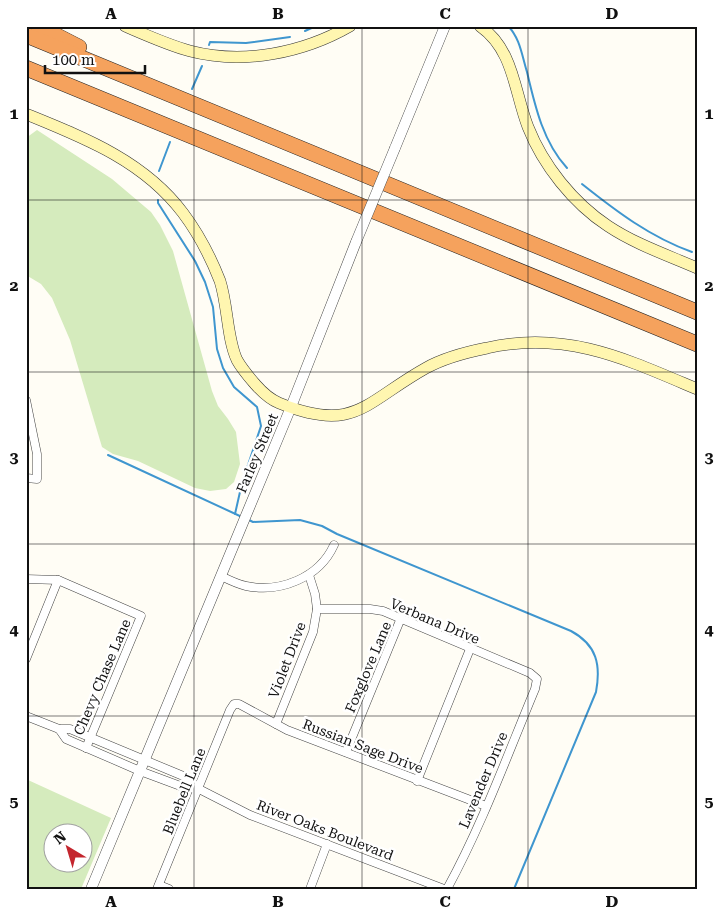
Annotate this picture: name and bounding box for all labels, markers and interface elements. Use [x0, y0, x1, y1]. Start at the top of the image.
text: A [105, 4, 117, 23]
text: B [272, 4, 284, 23]
text: C [439, 4, 451, 23]
text: D [606, 4, 619, 23]
scale bar [45, 42, 145, 74]
text: 100 m [52, 51, 95, 69]
text: 1 [10, 104, 19, 123]
text: 1 [705, 104, 714, 123]
text: 2 [10, 276, 19, 295]
text: 2 [705, 276, 714, 295]
street label: Farley Street [233, 411, 281, 495]
text: 3 [10, 448, 19, 467]
text: 3 [705, 448, 714, 467]
street label: Verbana Drive [388, 595, 482, 647]
street label: Chevy Chase Lane [70, 616, 134, 737]
street label: Violet Drive [265, 619, 309, 700]
street label: Foxglove Lane [342, 619, 394, 715]
text: 4 [10, 620, 19, 639]
text: 4 [705, 620, 714, 639]
street label: Russian Sage Drive [300, 716, 426, 776]
street label: Lavender Drive [455, 729, 511, 831]
street label: Bluebell Lane [159, 745, 209, 837]
text: 5 [10, 792, 19, 811]
text: 5 [705, 792, 714, 811]
street label: River Oaks Boulevard [254, 796, 396, 864]
north arrow [42, 822, 92, 872]
text: N [51, 828, 69, 847]
text: A [105, 892, 117, 911]
text: B [272, 892, 284, 911]
text: C [439, 892, 451, 911]
text: D [606, 892, 619, 911]

